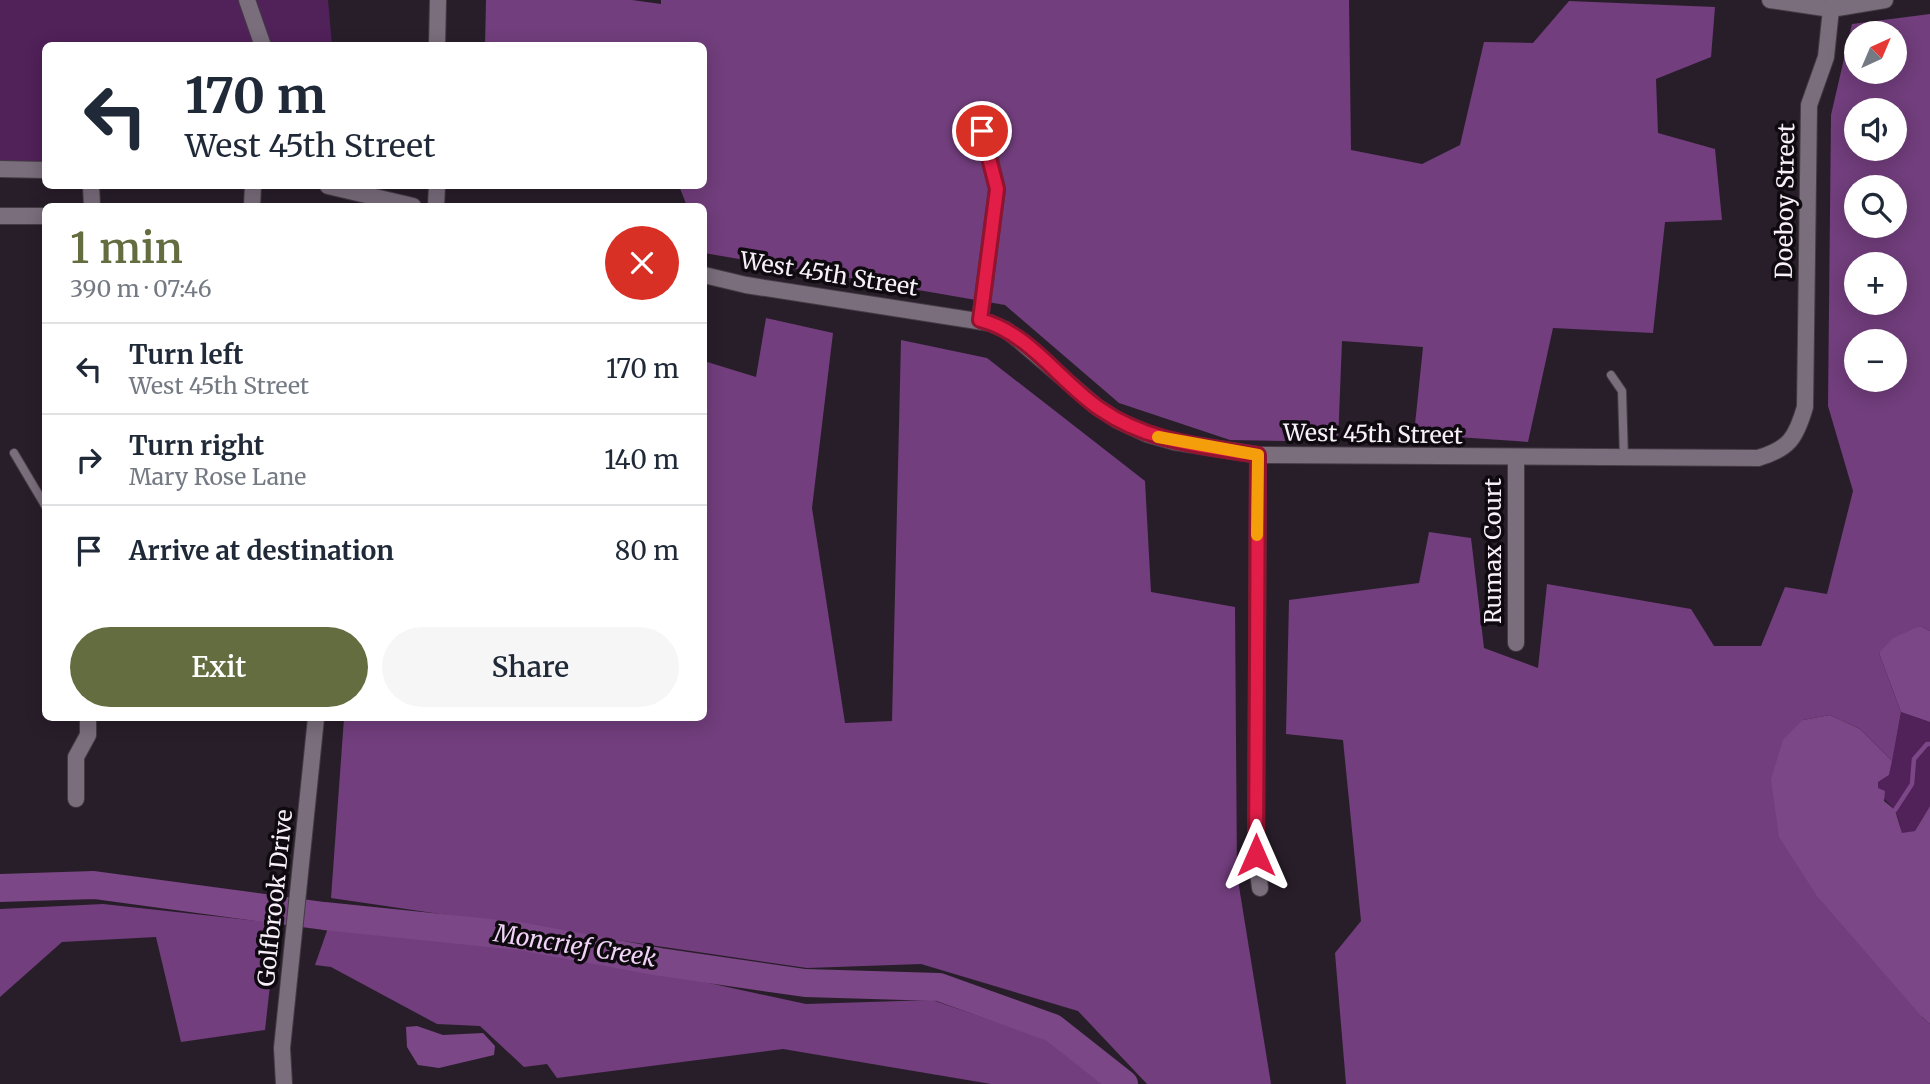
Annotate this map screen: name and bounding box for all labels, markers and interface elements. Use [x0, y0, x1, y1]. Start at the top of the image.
north arrow [1844, 21, 1908, 84]
map controls [1844, 21, 1907, 392]
text: 170 m [185, 65, 326, 126]
icon: left [70, 70, 161, 161]
button: sound [1844, 98, 1907, 161]
pin [952, 101, 1012, 161]
icon: arrive [963, 112, 1001, 150]
street label: Doeboy Street [1769, 123, 1800, 279]
text: West 45th Street [185, 126, 435, 166]
button: search [1844, 175, 1907, 238]
text: 1 min [70, 222, 183, 274]
button: close [605, 226, 679, 300]
street label: West 45th Street [737, 245, 920, 302]
button: + [1844, 252, 1907, 315]
text: 390 m · 07:46 [70, 274, 212, 303]
button: − [1844, 329, 1907, 392]
text: Turn left [129, 338, 243, 371]
icon: left [70, 350, 108, 388]
text: 170 m [606, 352, 679, 385]
text: West 45th Street [129, 371, 309, 400]
street label: West 45th Street [1282, 417, 1463, 450]
text: Turn right [129, 429, 264, 462]
icon: right [70, 441, 108, 479]
text: 140 m [604, 443, 679, 476]
text: Mary Rose Lane [129, 462, 306, 491]
street label: Rumax Court [1478, 478, 1507, 624]
icon: arrive [70, 532, 108, 570]
text: Arrive at destination [129, 534, 394, 567]
text: 80 m [615, 534, 679, 567]
button: Exit [70, 627, 368, 707]
button: Share [382, 627, 679, 707]
street label: Golfbrook Drive [251, 808, 298, 988]
position arrow [1219, 818, 1293, 892]
water label: Moncrief Creek [491, 917, 658, 974]

